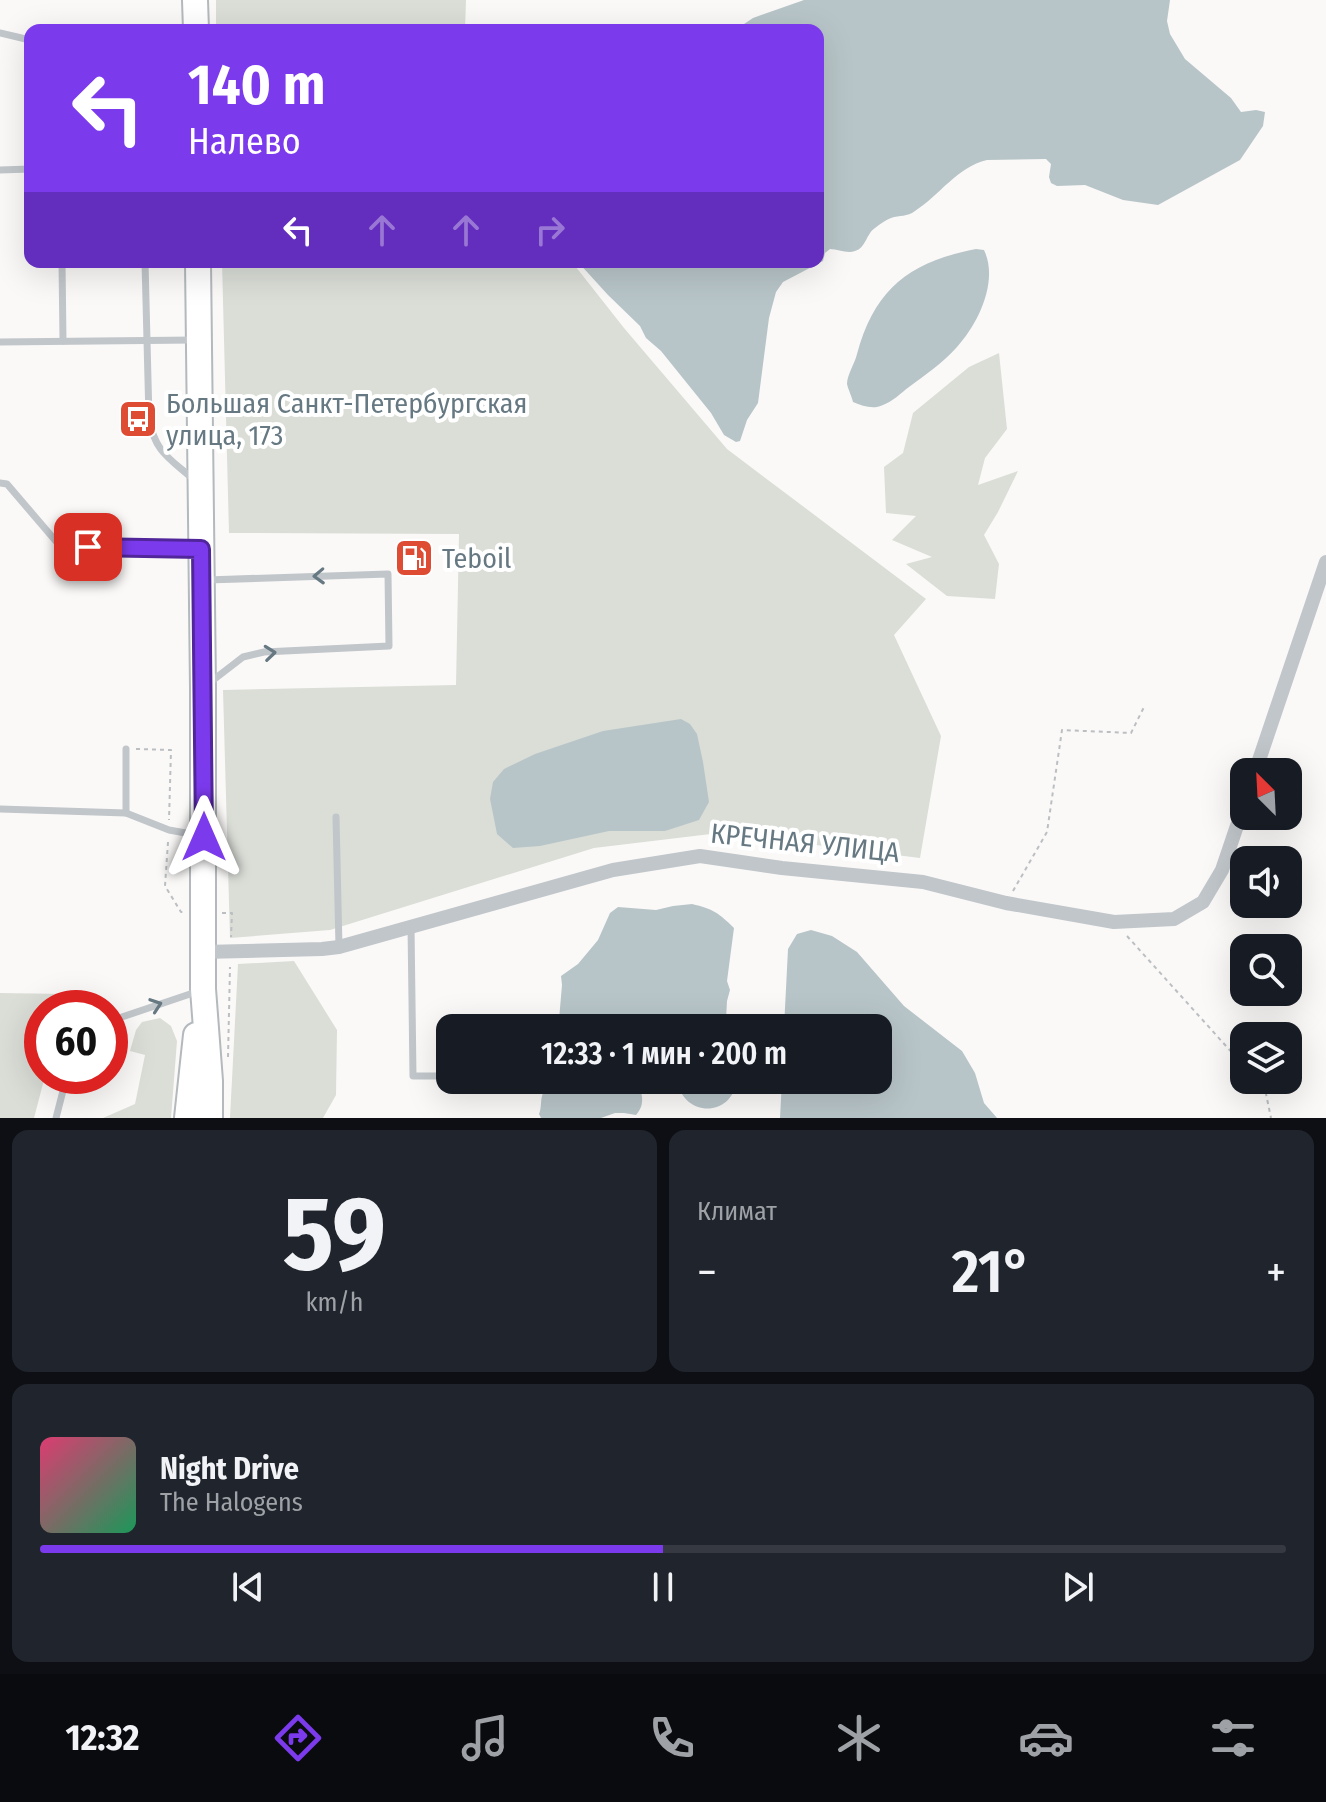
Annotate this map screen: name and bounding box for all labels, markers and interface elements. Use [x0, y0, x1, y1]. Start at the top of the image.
text: 140 m [188, 52, 325, 119]
icon: left [56, 56, 160, 160]
text: Налево [188, 120, 301, 164]
icon: left [276, 208, 320, 252]
icon: ahead [360, 208, 404, 252]
icon: ahead [444, 208, 488, 252]
icon: right [528, 208, 572, 252]
place label: Большая Санкт-Петербургская улица, 173 [166, 387, 527, 452]
bus stop icon: Большая Санкт-Петербургская улица, 173 [117, 398, 159, 440]
pin [54, 513, 122, 581]
icon: arrive [66, 525, 110, 569]
fuel station icon: Teboil [393, 537, 435, 579]
place label: Teboil [442, 542, 511, 575]
one-way arrow [312, 568, 325, 585]
one-way arrow [263, 644, 276, 661]
north arrow [1230, 758, 1302, 830]
map controls [1230, 758, 1302, 1094]
position arrow [162, 795, 246, 879]
street label: КРЕЧНАЯ УЛИЦА [709, 817, 901, 869]
button: sound [1230, 846, 1302, 918]
button: search [1230, 934, 1302, 1006]
speed limit sign: 60 [24, 990, 128, 1094]
one-way arrow [149, 998, 163, 1015]
button: layers [1230, 1022, 1302, 1094]
text: 12:33 · 1 мин · 200 m [541, 1036, 787, 1072]
text: 59 [283, 1172, 386, 1297]
text: Климат [697, 1196, 777, 1227]
text: 21° [952, 1236, 1031, 1308]
text: − [697, 1246, 717, 1299]
text: + [1266, 1246, 1286, 1299]
text: km/h [306, 1287, 363, 1318]
text: Night Drive [160, 1451, 299, 1487]
text: The Halogens [160, 1487, 303, 1518]
icon: previous [226, 1565, 270, 1609]
icon: pause [641, 1565, 685, 1609]
icon: next [1056, 1565, 1100, 1609]
icon: directions [270, 1710, 326, 1766]
icon: music [457, 1710, 513, 1766]
icon: phone [644, 1710, 700, 1766]
icon: climate [831, 1710, 887, 1766]
icon: car [1018, 1710, 1074, 1766]
icon: filters [1205, 1710, 1261, 1766]
text: 12:32 [65, 1716, 140, 1760]

